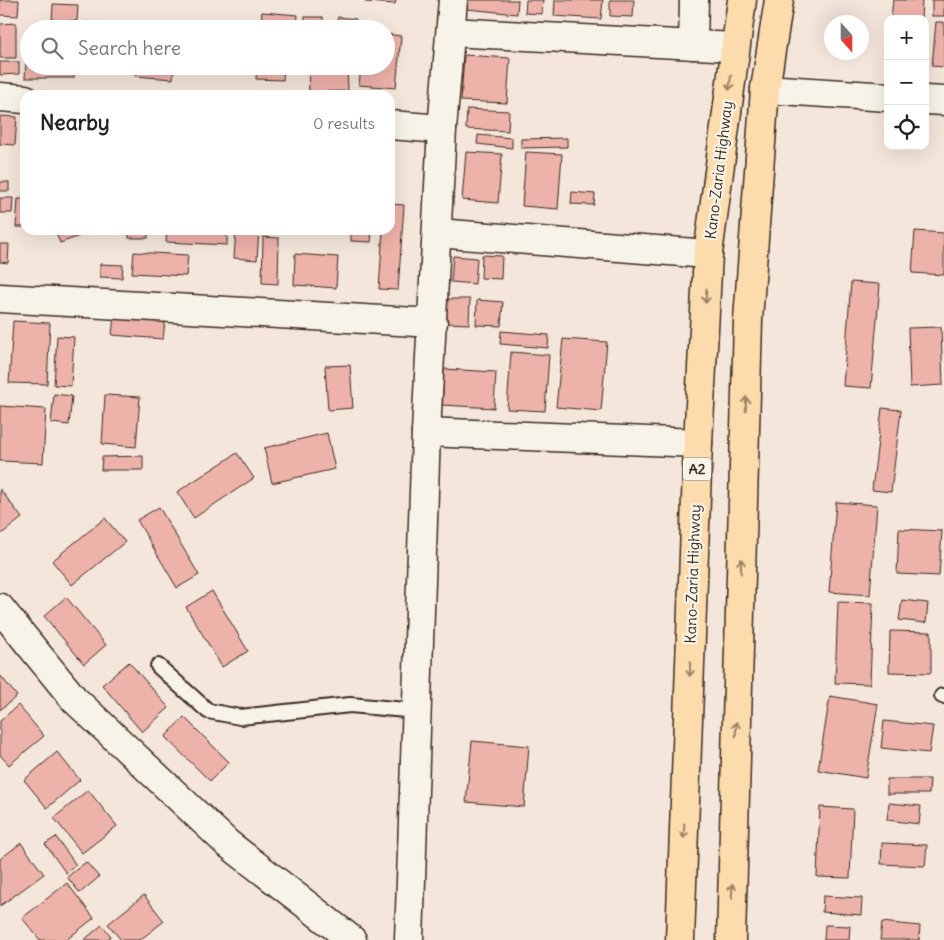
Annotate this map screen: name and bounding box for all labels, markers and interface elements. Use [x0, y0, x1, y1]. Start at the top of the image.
north arrow [824, 15, 869, 60]
map controls [884, 15, 929, 150]
button: + [884, 15, 929, 60]
search box [20, 20, 395, 75]
icon: search [38, 34, 66, 62]
text: Search here [78, 36, 181, 60]
button: − [884, 60, 929, 105]
one-way arrow [725, 75, 735, 91]
street label: Kano-Zaria Highway [701, 100, 736, 240]
button: locate [884, 105, 929, 150]
text: Nearby [40, 109, 110, 136]
text: 0 results [313, 113, 375, 133]
one-way arrow [701, 288, 710, 304]
one-way arrow [741, 396, 750, 412]
road number: A2 [683, 458, 711, 480]
street label: Kano-Zaria Highway [681, 504, 704, 644]
one-way arrow [736, 559, 746, 575]
one-way arrow [685, 660, 695, 676]
one-way arrow [732, 721, 741, 737]
one-way arrow [679, 822, 689, 839]
one-way arrow [727, 884, 737, 900]

